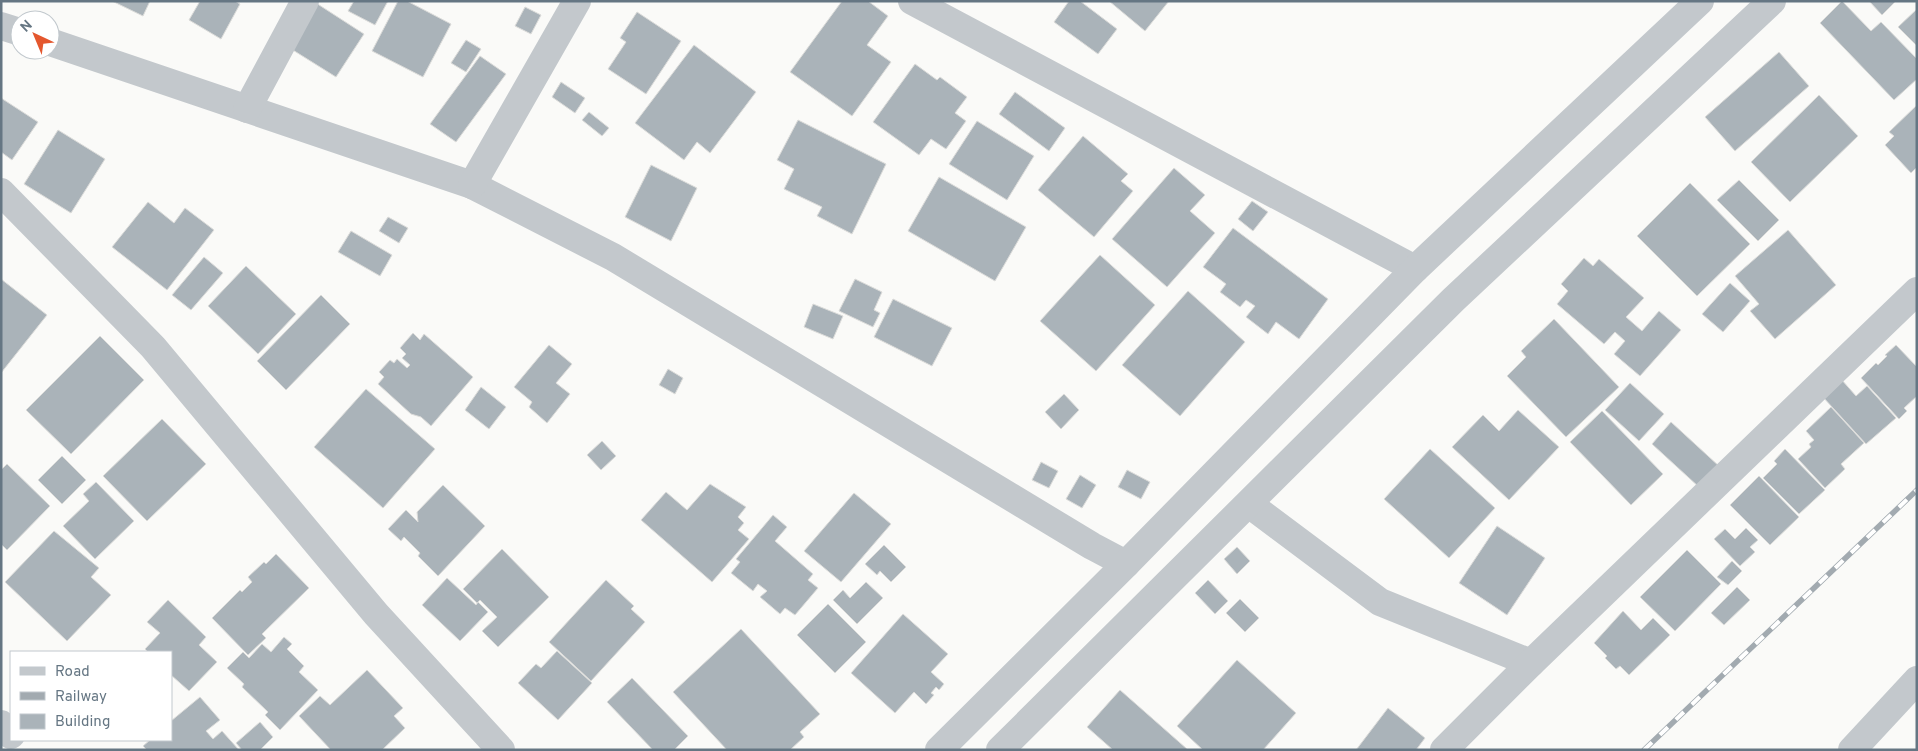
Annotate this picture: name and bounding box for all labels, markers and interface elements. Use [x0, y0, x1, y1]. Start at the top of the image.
north arrow [10, 10, 60, 60]
text: N [17, 17, 37, 36]
legend [10, 651, 172, 741]
text: Road [55, 663, 90, 682]
text: Railway [55, 688, 107, 707]
text: Building [55, 713, 110, 732]

